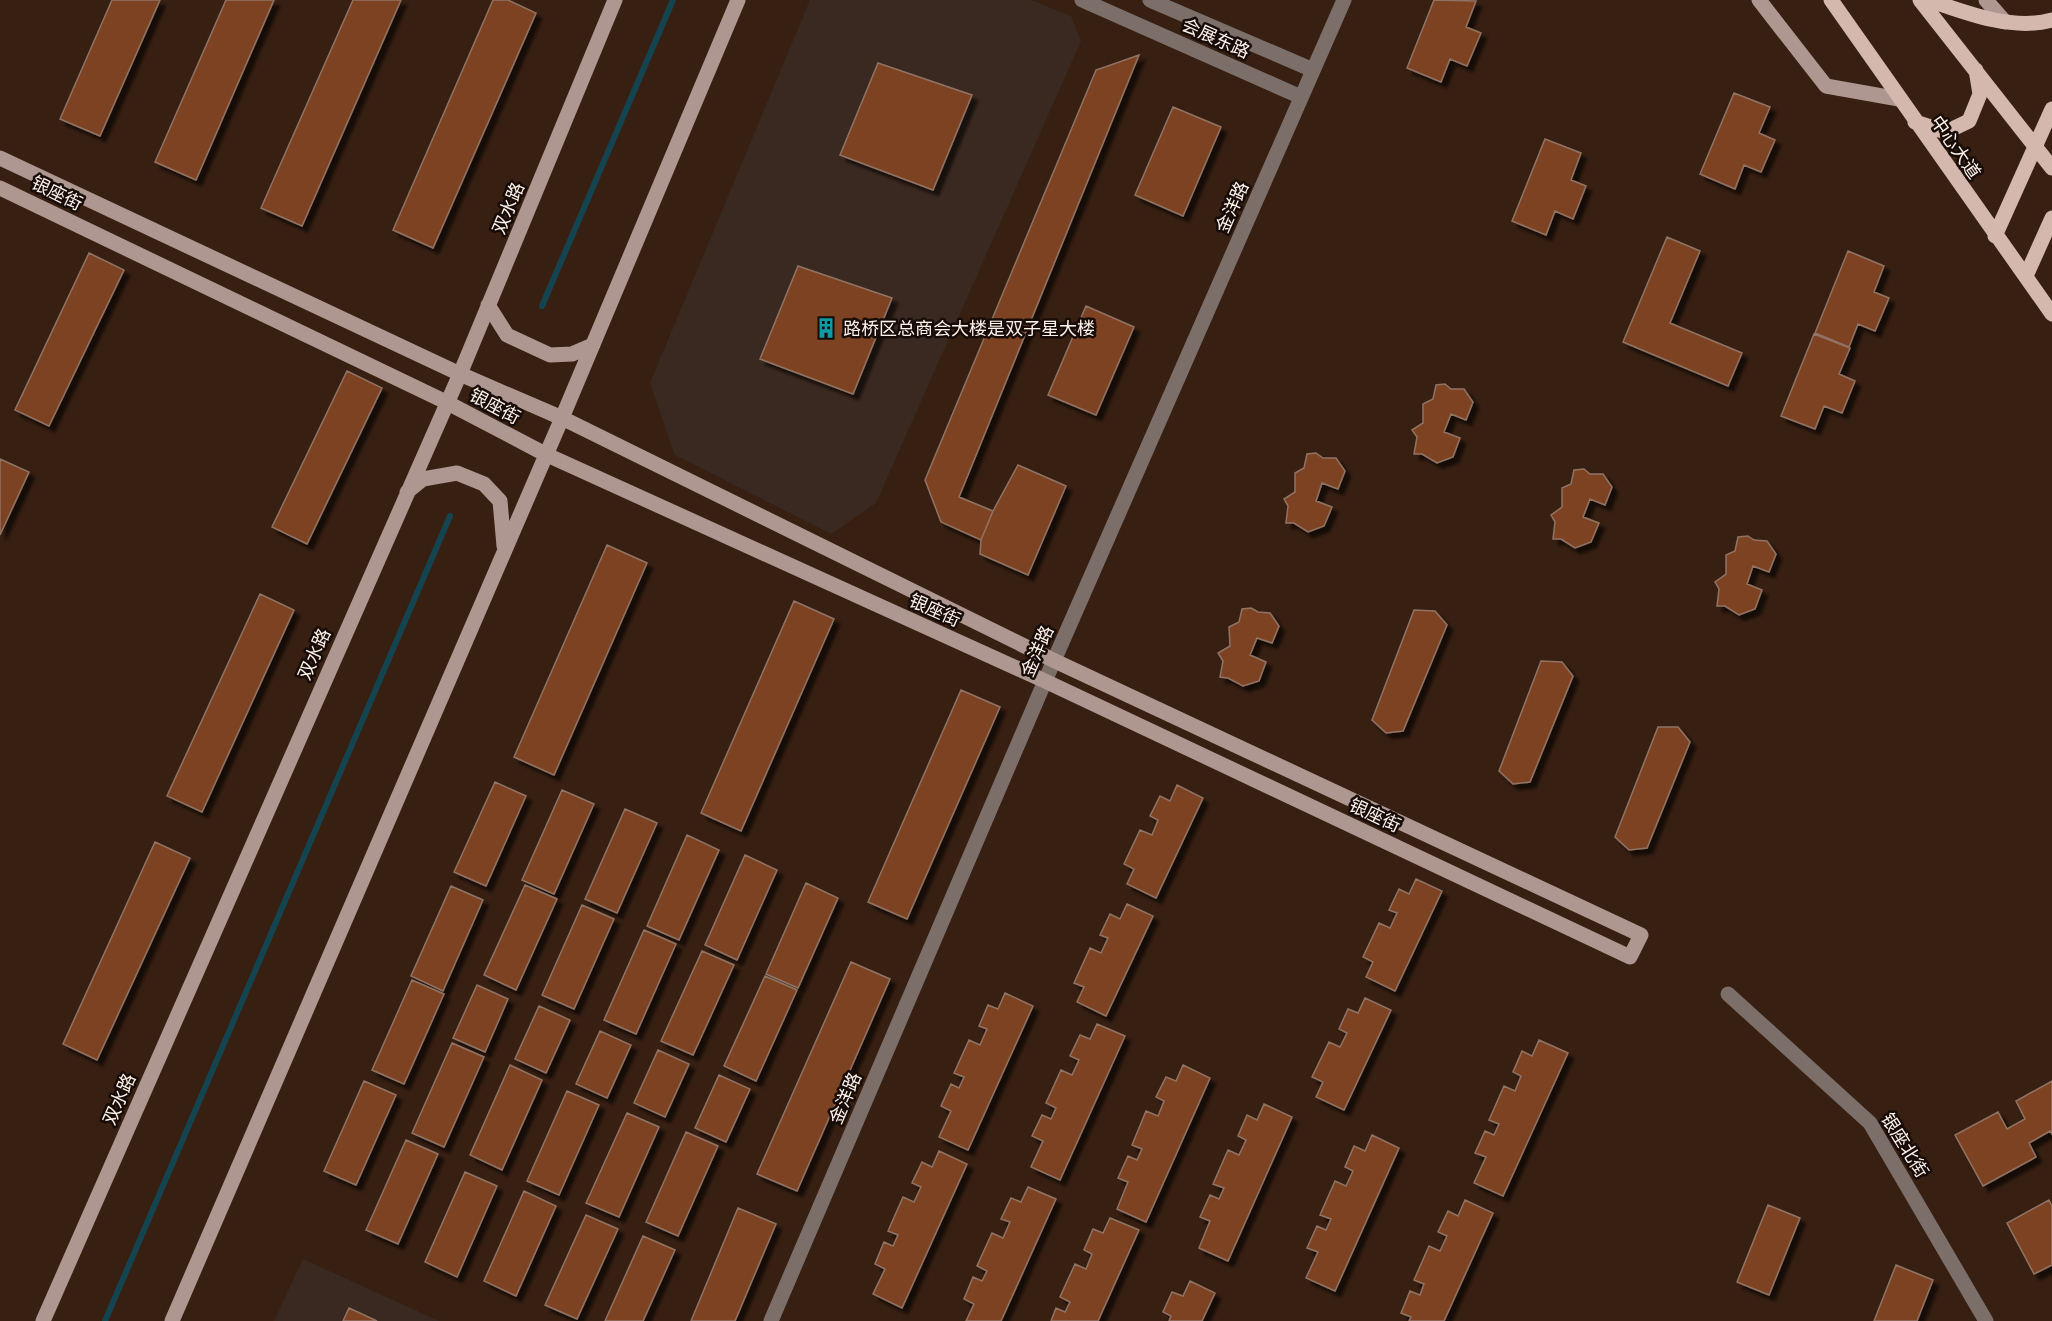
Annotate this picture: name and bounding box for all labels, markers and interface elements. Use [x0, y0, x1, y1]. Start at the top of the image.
street label: 会展东路 [1179, 14, 1253, 62]
street label: 中心大道 [1927, 111, 1985, 183]
street label: 银座街 [28, 172, 86, 214]
street label: 金洋路 [1211, 178, 1253, 236]
street label: 双水路 [488, 179, 528, 237]
building icon: 路桥区总商会大楼是双子星大楼 [814, 316, 838, 340]
place label: 路桥区总商会大楼是双子星大楼 [843, 318, 1095, 339]
street label: 银座街 [466, 384, 524, 428]
street label: 银座街 [906, 589, 964, 631]
street label: 金洋路 [1016, 622, 1058, 680]
street label: 双水路 [293, 625, 335, 683]
street label: 银座街 [1346, 794, 1404, 836]
street label: 金洋路 [825, 1069, 865, 1127]
street label: 双水路 [98, 1070, 140, 1128]
street label: 银座北街 [1877, 1109, 1933, 1181]

